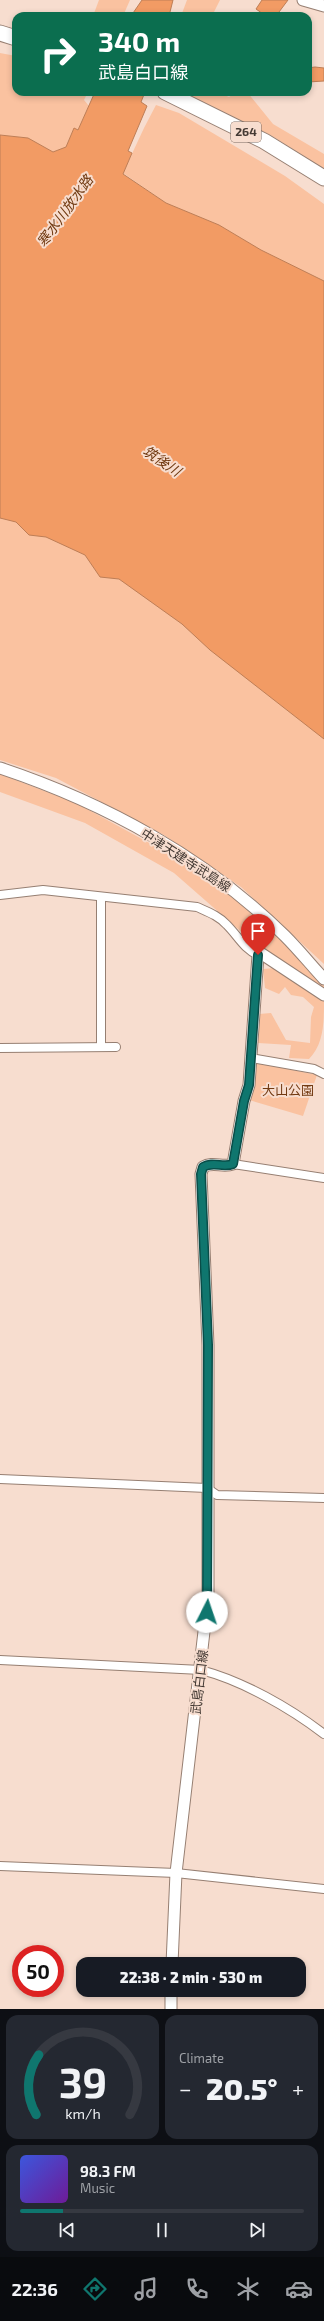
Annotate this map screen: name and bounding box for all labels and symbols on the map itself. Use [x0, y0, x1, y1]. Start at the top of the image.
road number: 264 [231, 122, 261, 142]
water label: 寒水川放水路 [33, 171, 97, 250]
water label: 筑後川 [140, 442, 186, 480]
street label: 中津天建寺武島線 [138, 825, 234, 895]
pin [241, 914, 275, 955]
park label: 大山公園 [262, 1082, 314, 1098]
position arrow [186, 1591, 228, 1633]
street label: 武島白口線 [187, 1649, 211, 1715]
speed limit sign: 50 [12, 1945, 64, 1997]

